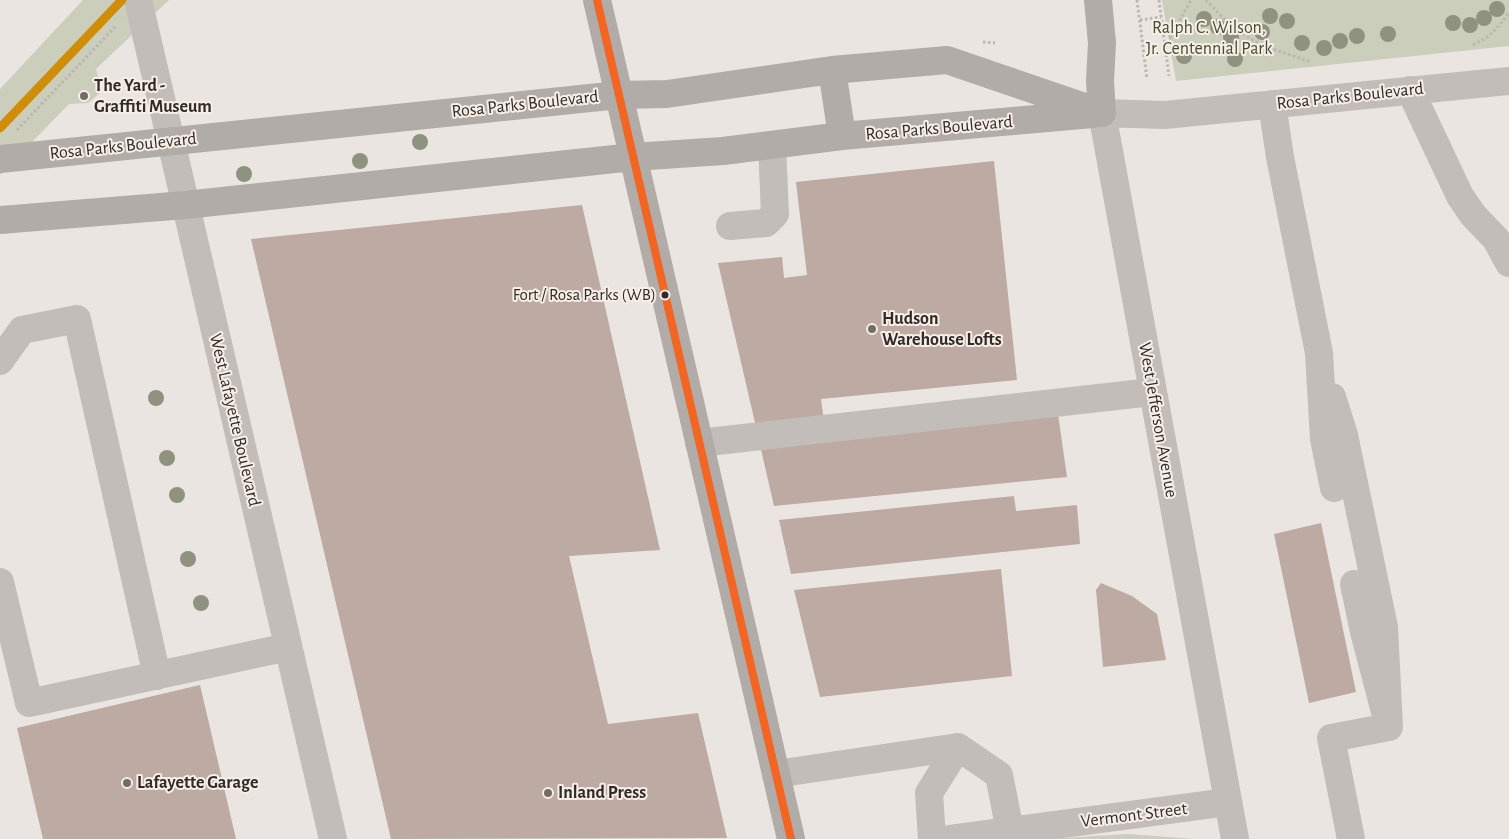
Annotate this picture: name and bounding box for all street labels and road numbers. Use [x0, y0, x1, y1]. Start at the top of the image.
street label: Rosa Parks Boulevard [1275, 78, 1425, 114]
street label: Rosa Parks Boulevard [450, 86, 600, 122]
street label: Rosa Parks Boulevard [865, 111, 1013, 145]
street label: Rosa Parks Boulevard [48, 128, 198, 164]
street label: West Lafayette Boulevard [205, 331, 265, 509]
street label: West Jefferson Avenue [1134, 341, 1182, 499]
street label: Vermont Street [1080, 798, 1188, 832]

